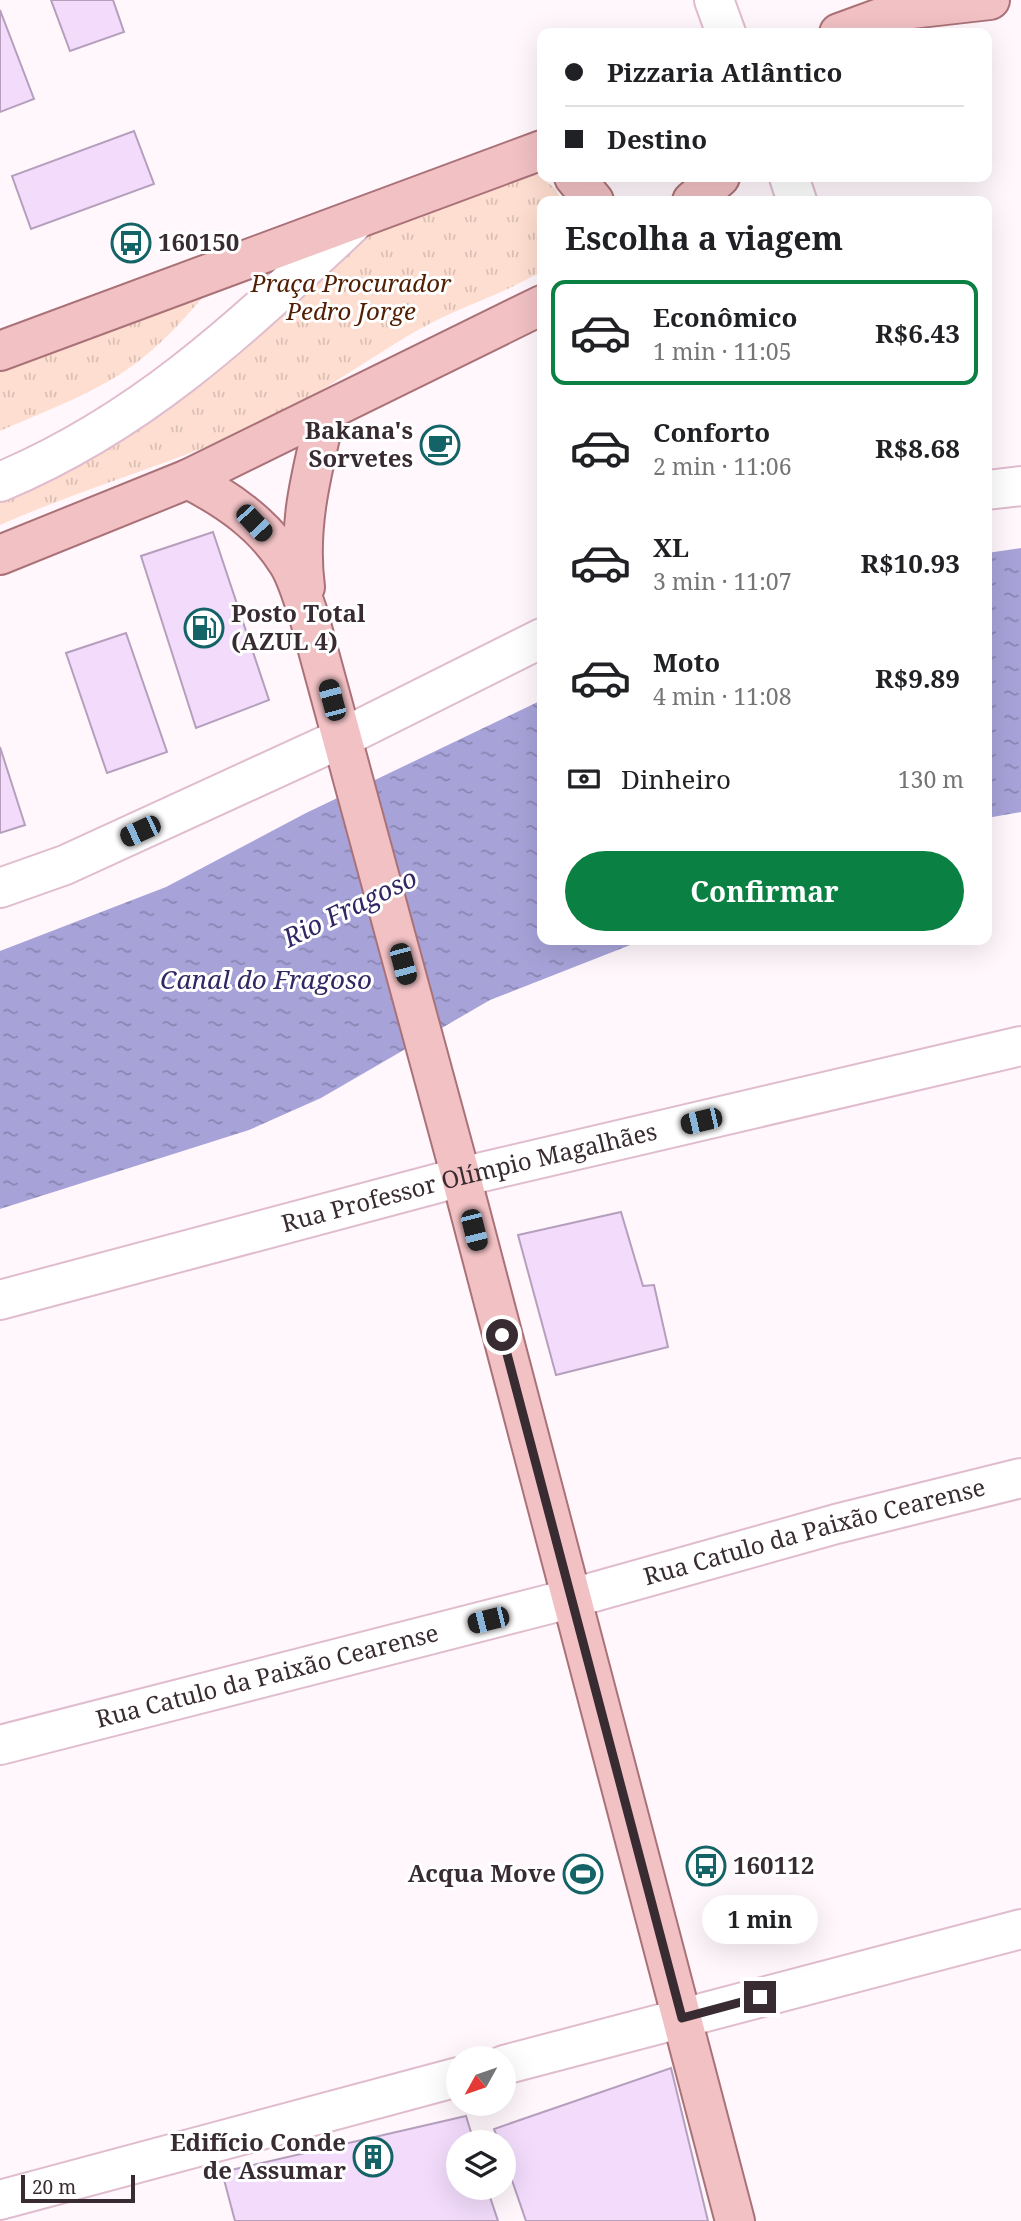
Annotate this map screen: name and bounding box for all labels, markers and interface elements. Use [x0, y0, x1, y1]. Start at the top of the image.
text: Pizzaria Atlântico [607, 54, 843, 90]
text: Destino [607, 121, 707, 157]
text: Escolha a viagem [565, 216, 843, 259]
bus stop icon: 160150 [110, 222, 152, 264]
place label: 160150 [158, 225, 239, 258]
park label: Praça Procurador Pedro Jorge [250, 266, 452, 327]
text: Econômico [653, 299, 797, 335]
icon: car [569, 301, 632, 364]
text: R$6.43 [875, 315, 960, 351]
text: 1 min · 11:05 [653, 335, 791, 367]
place label: Bakana's Sorvetes [305, 413, 413, 474]
text: Conforto [653, 414, 770, 450]
icon: car [569, 416, 632, 479]
cafe icon: Bakana's Sorvetes [419, 424, 461, 466]
text: R$8.68 [875, 430, 960, 466]
text: 2 min · 11:06 [653, 450, 791, 482]
car [232, 500, 277, 546]
text: XL [653, 529, 689, 565]
icon: car [569, 531, 632, 594]
text: R$10.93 [860, 545, 960, 581]
text: 3 min · 11:07 [653, 565, 791, 597]
place label: Posto Total (AZUL 4) [231, 596, 366, 657]
fuel station icon: Posto Total (AZUL 4) [183, 607, 225, 649]
text: Moto [653, 644, 720, 680]
icon: car [569, 646, 632, 709]
text: R$9.89 [875, 660, 960, 696]
car [317, 677, 348, 723]
text: 4 min · 11:08 [653, 680, 791, 712]
icon: cash [565, 760, 603, 798]
text: Dinheiro [621, 761, 731, 797]
text: 130 m [898, 763, 964, 795]
car [117, 813, 164, 849]
button: Confirmar [565, 851, 964, 931]
water label: Rio Fragoso [275, 859, 423, 956]
car [388, 941, 419, 987]
water label: Canal do Fragoso [160, 961, 372, 997]
car [679, 1106, 724, 1136]
street label: Rua Professor Olímpio Magalhães [278, 1114, 660, 1239]
car [459, 1207, 490, 1253]
route start [486, 1319, 518, 1351]
street label: Rua Catulo da Paixão Cearense [640, 1470, 989, 1592]
car [466, 1605, 511, 1635]
street label: Rua Catulo da Paixão Cearense [92, 1615, 442, 1735]
bus stop icon: 160112 [685, 1845, 727, 1887]
place label: 160112 [733, 1848, 814, 1881]
sports icon: Acqua Move [562, 1853, 604, 1895]
place label: Acqua Move [408, 1856, 556, 1889]
callout: 1 min [702, 1896, 818, 1944]
text: 1 min [727, 1903, 793, 1935]
route end [744, 1981, 776, 2013]
north arrow [446, 2046, 516, 2116]
map controls [446, 2046, 516, 2200]
place label: Edifício Conde de Assumar [170, 2125, 346, 2186]
button: layers [446, 2130, 516, 2200]
building icon: Edifício Conde de Assumar [352, 2136, 394, 2178]
scale bar [21, 2172, 135, 2204]
text: 20 m [32, 2174, 76, 2200]

